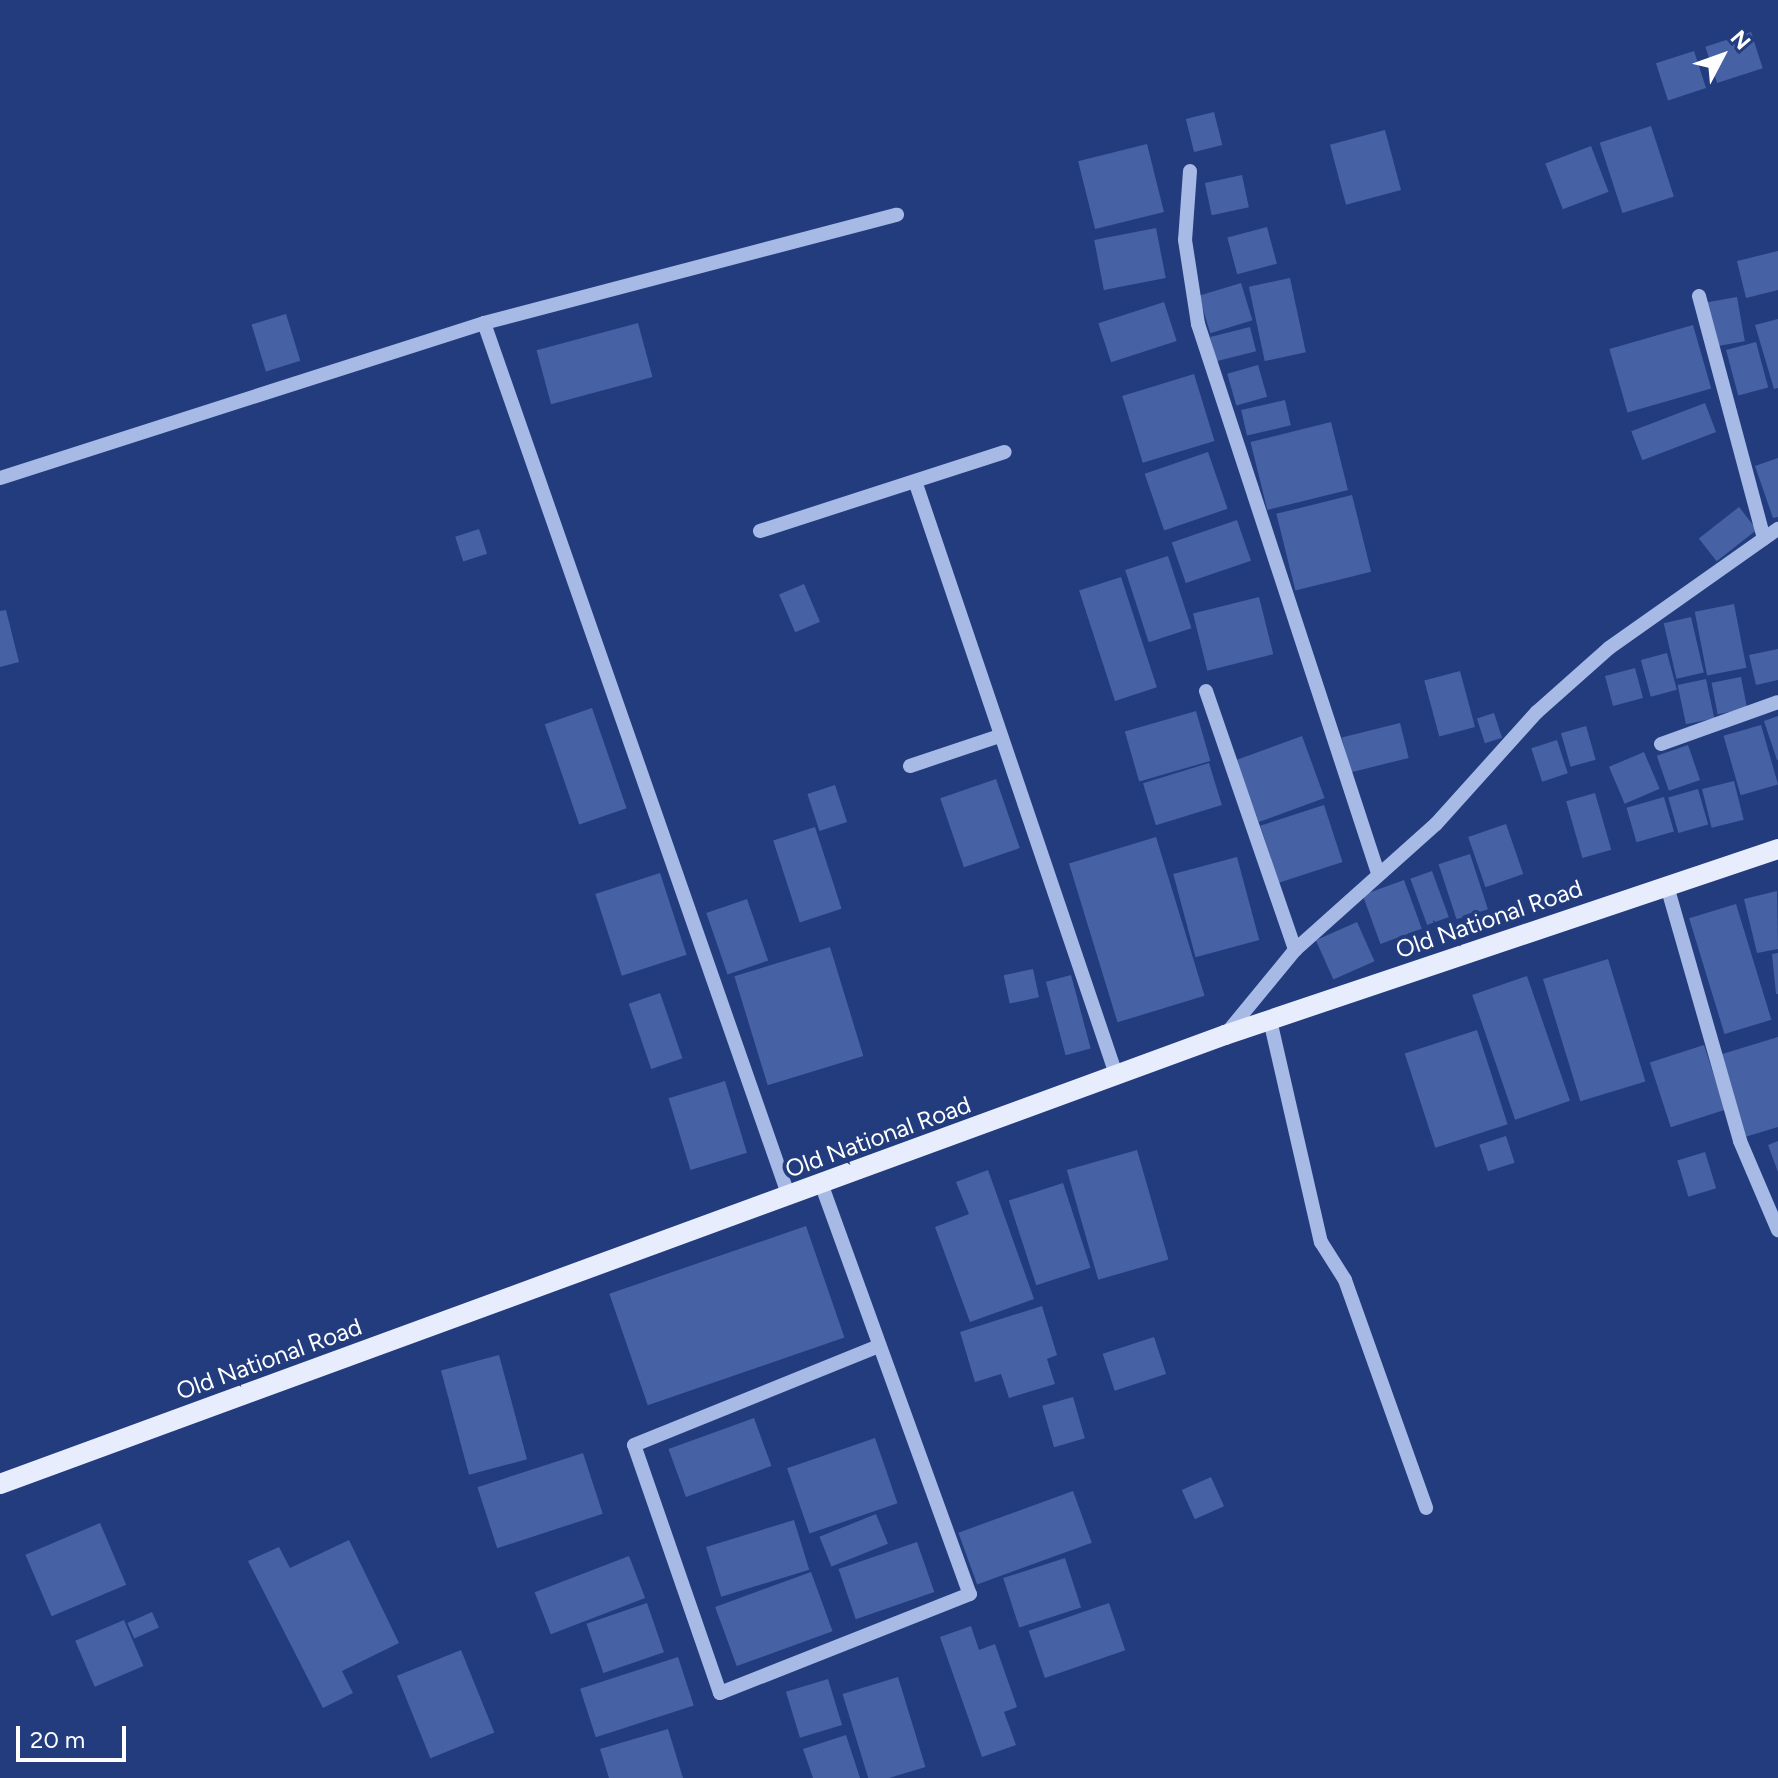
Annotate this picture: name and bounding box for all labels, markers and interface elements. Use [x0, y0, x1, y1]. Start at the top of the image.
north arrow [1682, 16, 1762, 96]
text: N [1725, 25, 1756, 55]
street label: Old National Road [1392, 874, 1586, 964]
street label: Old National Road [781, 1090, 975, 1184]
street label: Old National Road [172, 1312, 366, 1406]
scale bar [20, 1710, 130, 1760]
text: 20 m [30, 1725, 85, 1754]

